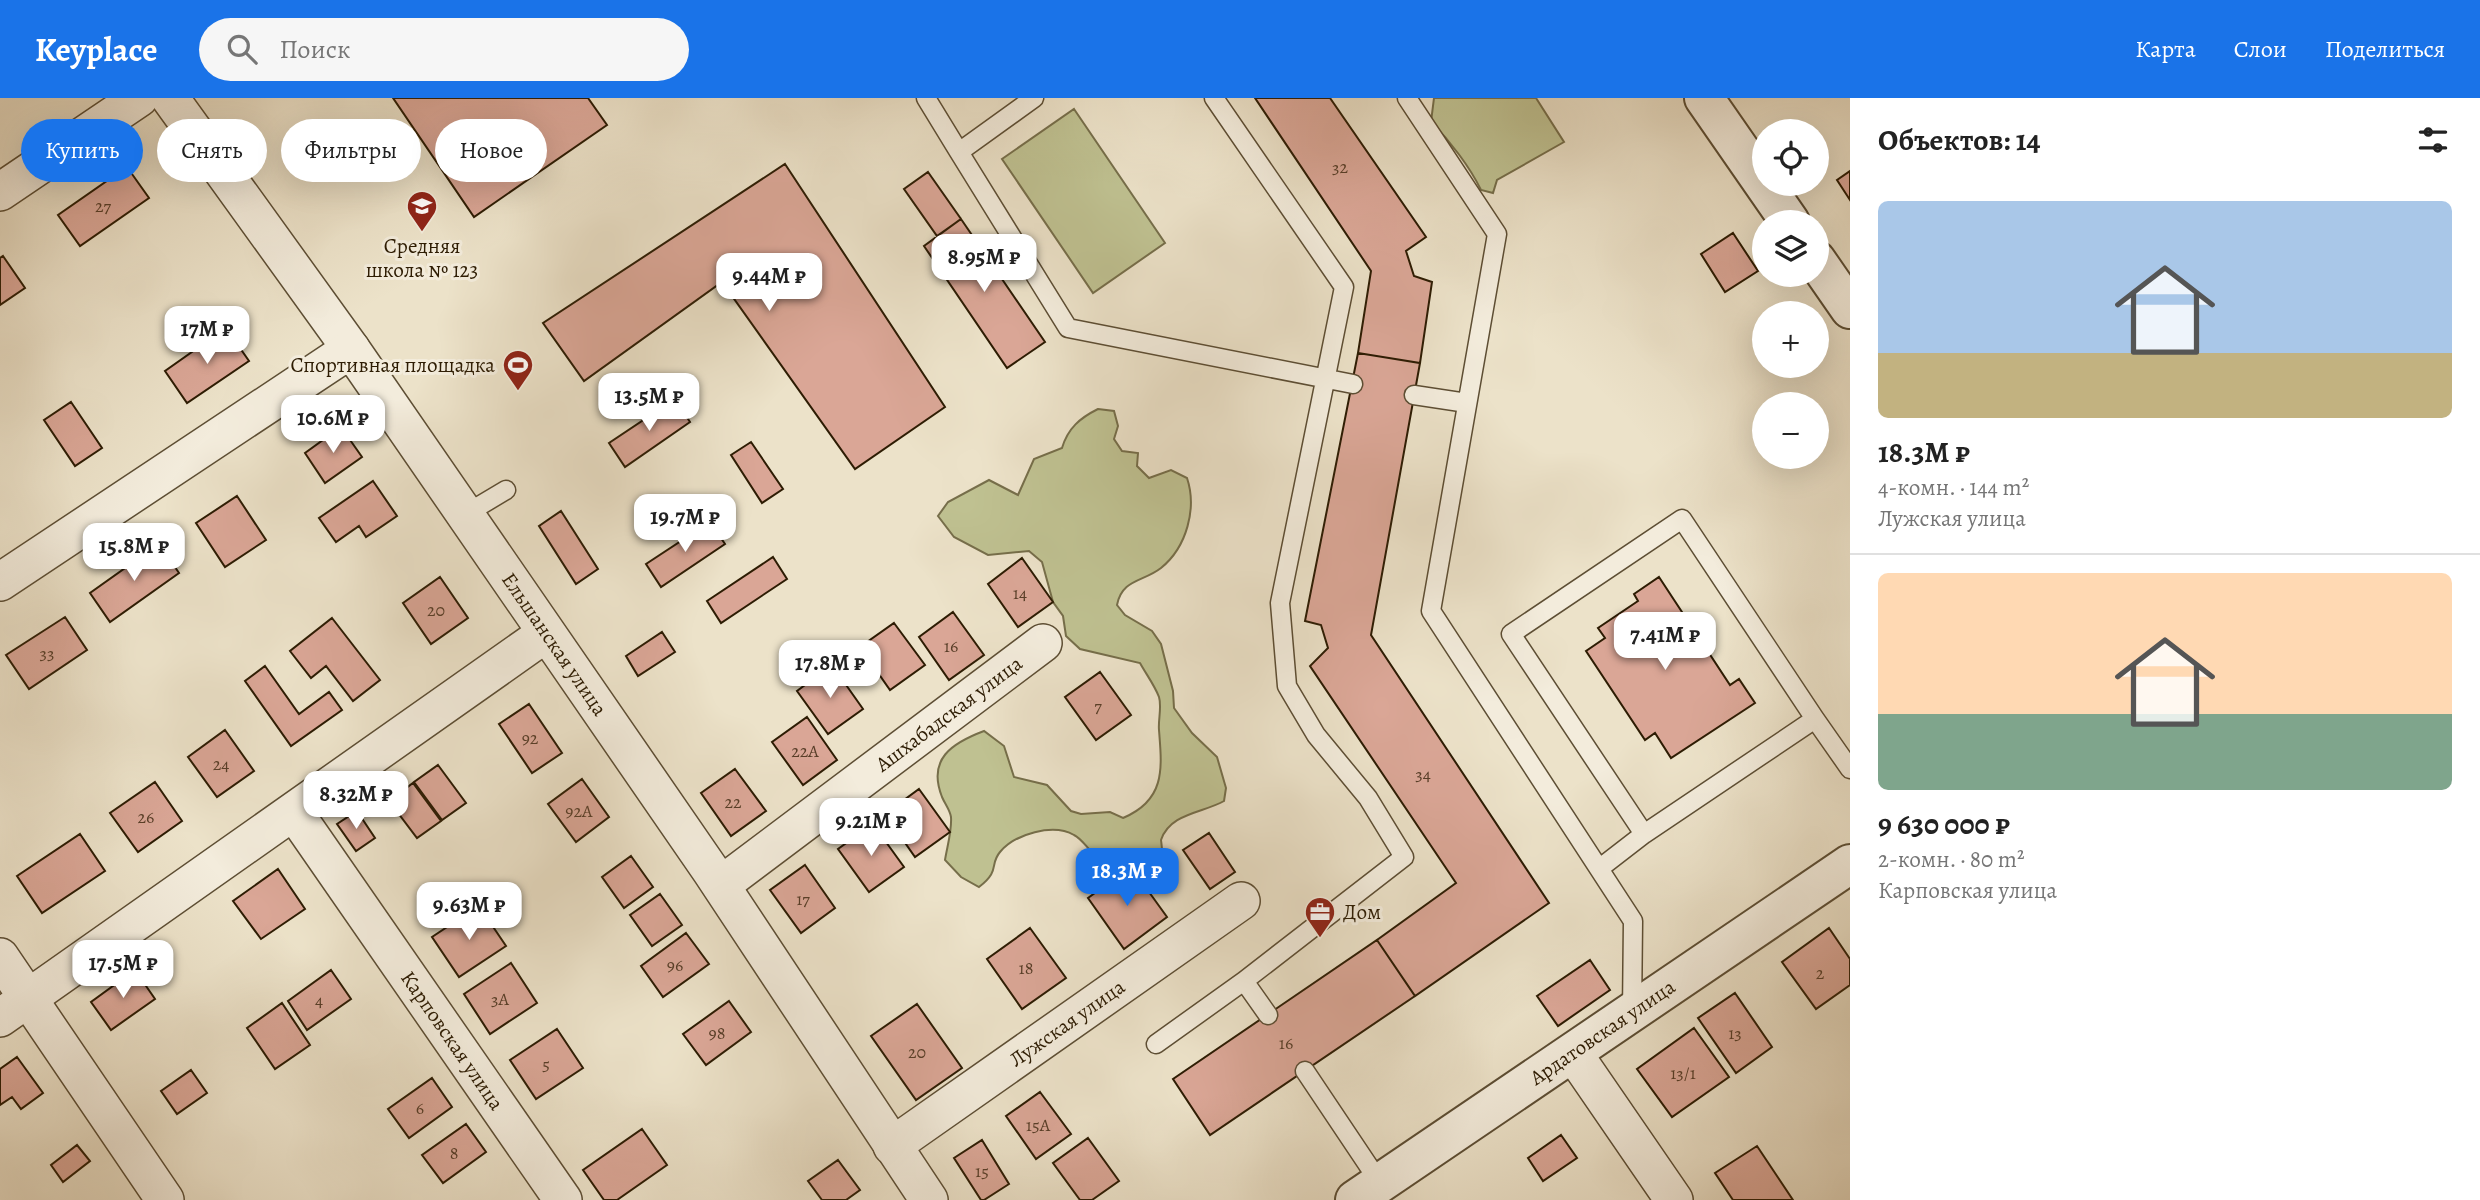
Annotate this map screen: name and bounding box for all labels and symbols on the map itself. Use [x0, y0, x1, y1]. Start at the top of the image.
house number: 32 [1332, 155, 1348, 179]
school or university icon: Средняя школа № 123 [405, 189, 439, 233]
house number: 27 [95, 194, 111, 218]
place label: Средняя школа № 123 [366, 232, 478, 284]
pin: 8.95M ₽ [919, 234, 1049, 294]
pin: 9.44M ₽ [704, 254, 834, 313]
pin: 17M ₽ [158, 306, 256, 366]
sports icon: Спортивная площадка [501, 348, 535, 392]
place label: Спортивная площадка [290, 351, 495, 379]
pin: 13.5M ₽ [584, 374, 714, 433]
pin: 10.6M ₽ [268, 396, 398, 455]
pin: 19.7M ₽ [620, 494, 750, 554]
pin: 15.8M ₽ [69, 524, 199, 583]
street label: Ельшанская улица [495, 567, 614, 722]
house number: 14 [1013, 581, 1027, 605]
house number: 20 [427, 598, 445, 622]
pin: 7.41M ₽ [1600, 612, 1730, 672]
house number: 16 [944, 634, 958, 658]
pin: 17.8M ₽ [765, 640, 895, 700]
house number: 33 [40, 641, 54, 665]
street label: Ашхабадская улица [869, 649, 1028, 779]
house number: 7 [1094, 694, 1102, 718]
house number: 92 [522, 726, 539, 750]
house number: 22А [791, 739, 819, 763]
house number: 24 [213, 752, 229, 776]
house number: 34 [1415, 762, 1431, 786]
pin: 8.32M ₽ [291, 772, 421, 831]
house number: 22 [724, 790, 742, 814]
pin: 9.21M ₽ [806, 798, 936, 858]
house number: 92А [565, 799, 593, 823]
house number: 26 [138, 805, 154, 829]
pin: 18.3M ₽ [1062, 848, 1192, 908]
pin: 9.63M ₽ [404, 882, 534, 942]
house number: 17 [796, 887, 810, 911]
office icon: Дом [1303, 895, 1337, 939]
place label: Дом [1343, 898, 1381, 926]
pin: 17.5M ₽ [58, 940, 188, 1000]
house number: 96 [667, 953, 683, 977]
house number: 18 [1019, 956, 1033, 980]
house number: 2 [1816, 961, 1825, 985]
street label: Карповская улица [394, 965, 511, 1116]
street label: Лужская улица [1004, 973, 1131, 1073]
street label: Ардатовская улица [1523, 973, 1681, 1092]
house number: 3А [491, 987, 509, 1011]
house number: 4 [315, 988, 323, 1012]
house number: 98 [709, 1021, 725, 1045]
house number: 13 [1728, 1021, 1742, 1045]
house number: 16 [1279, 1031, 1293, 1055]
house number: 20 [908, 1040, 926, 1064]
house number: 5 [542, 1052, 550, 1076]
house number: 13/1 [1670, 1061, 1696, 1085]
house number: 6 [416, 1096, 424, 1120]
house number: 15А [1026, 1113, 1051, 1137]
house number: 8 [450, 1141, 458, 1165]
house number: 15 [975, 1159, 989, 1183]

